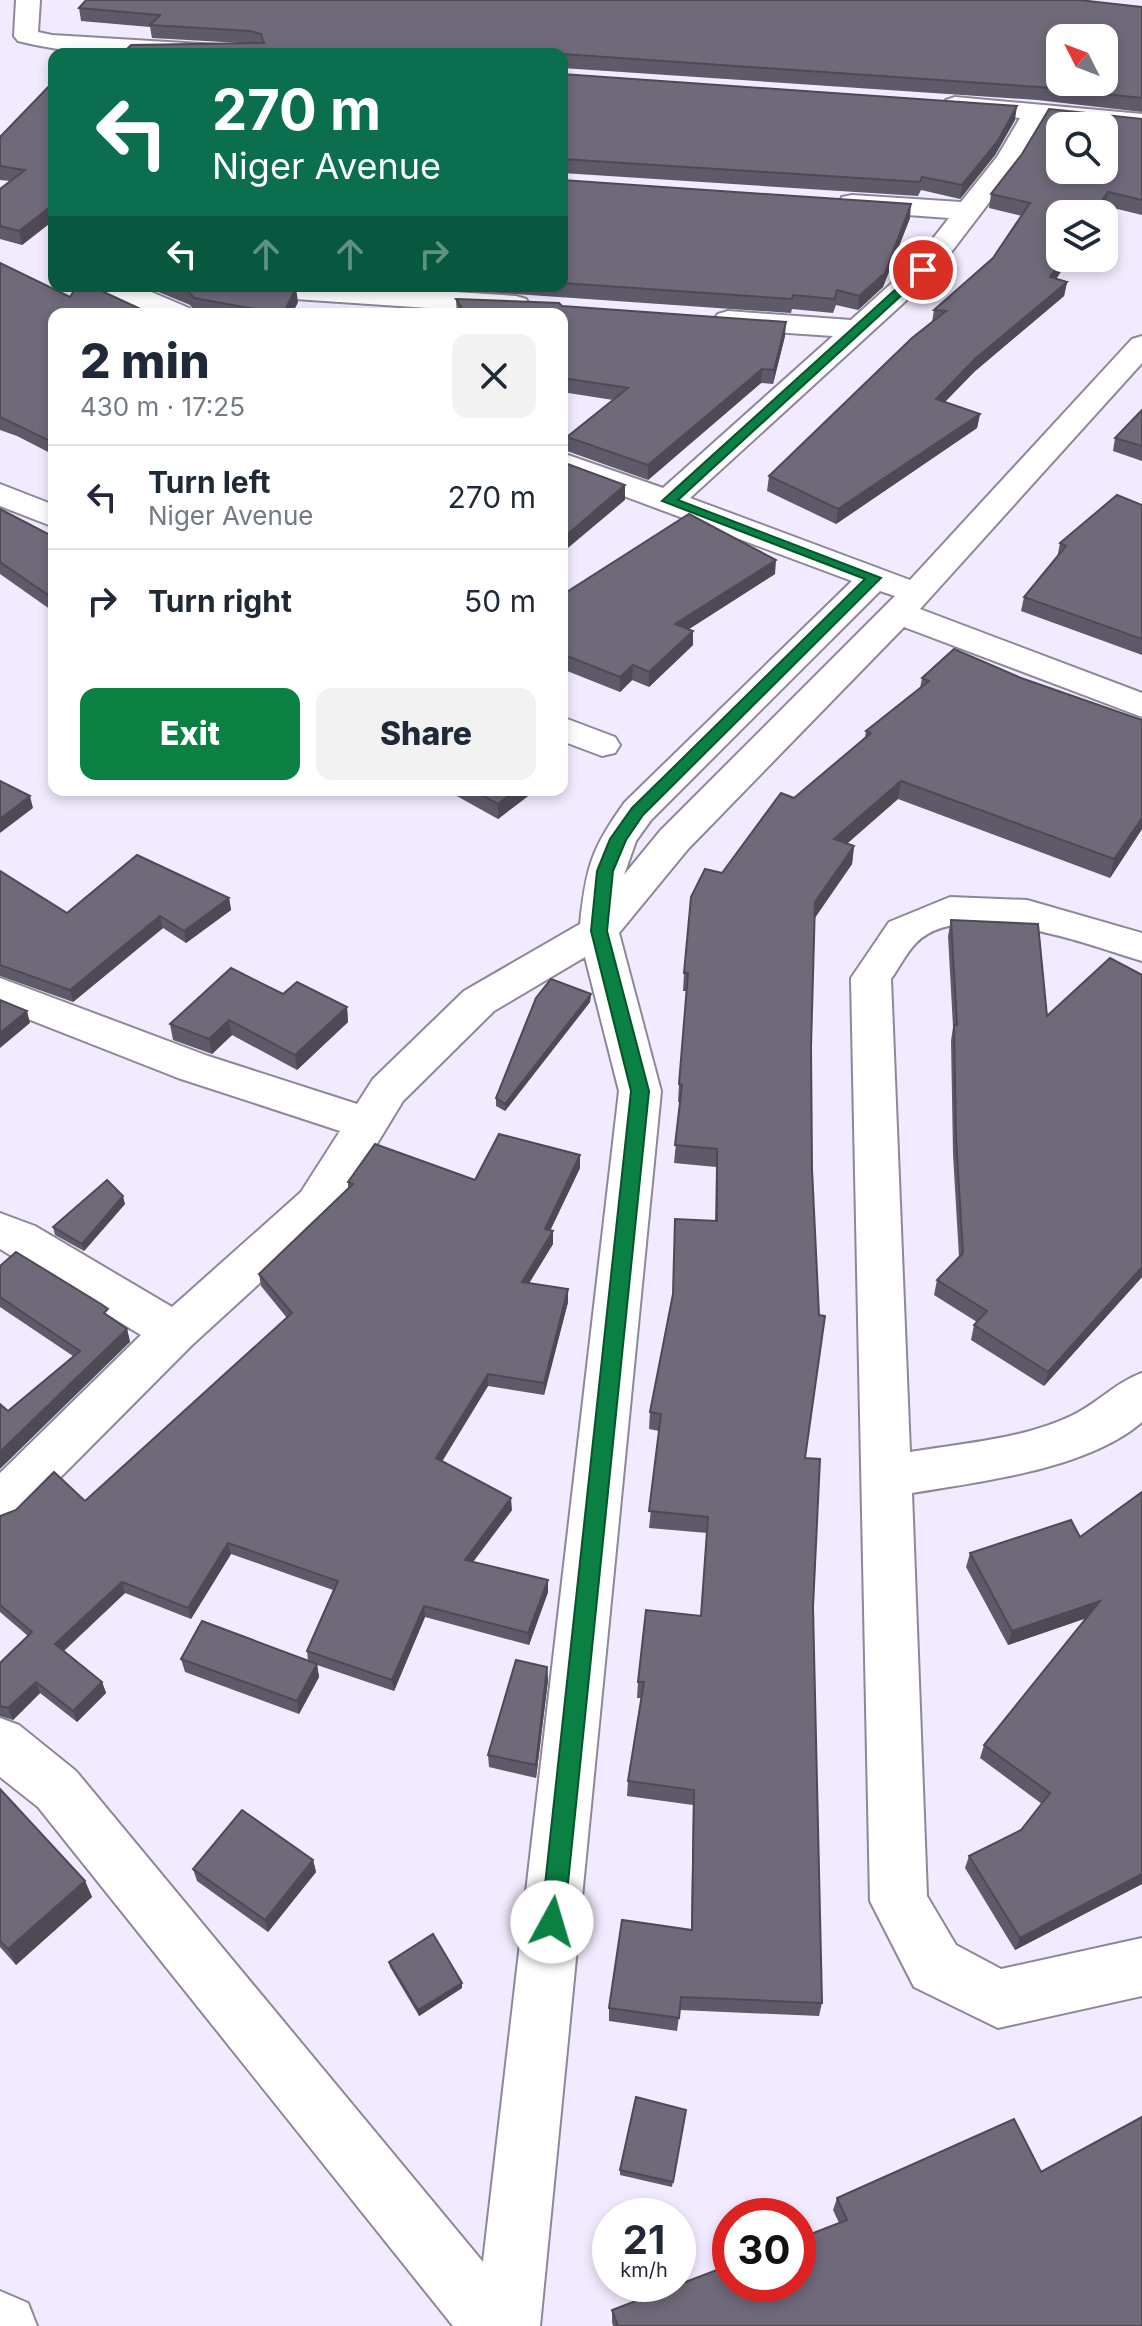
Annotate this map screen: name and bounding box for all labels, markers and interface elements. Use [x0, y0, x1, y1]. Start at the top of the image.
north arrow [1046, 24, 1118, 96]
map controls [1046, 24, 1118, 272]
text: 270 m [212, 76, 381, 144]
icon: left [80, 80, 184, 184]
button: search [1046, 112, 1118, 184]
text: Niger Avenue [212, 144, 441, 188]
button: layers [1046, 200, 1118, 272]
icon: left [160, 232, 204, 276]
icon: ahead [244, 232, 288, 276]
icon: ahead [328, 232, 372, 276]
icon: right [412, 232, 456, 276]
pin [889, 236, 957, 304]
icon: arrive [901, 248, 945, 292]
text: 2 min [80, 331, 210, 390]
button: close [452, 334, 536, 418]
text: 430 m · 17:25 [80, 391, 245, 422]
text: Turn left [148, 464, 270, 500]
icon: left [80, 475, 124, 519]
text: 270 m [448, 479, 536, 515]
text: Niger Avenue [148, 500, 313, 531]
icon: right [80, 579, 124, 623]
text: Turn right [148, 583, 292, 619]
text: 50 m [464, 583, 536, 619]
button: Exit [80, 688, 300, 780]
button: Share [316, 688, 536, 780]
position arrow [510, 1880, 594, 1964]
speed limit sign: 30 [712, 2198, 816, 2302]
text: 21 [623, 2215, 665, 2264]
text: km/h [620, 2258, 668, 2282]

